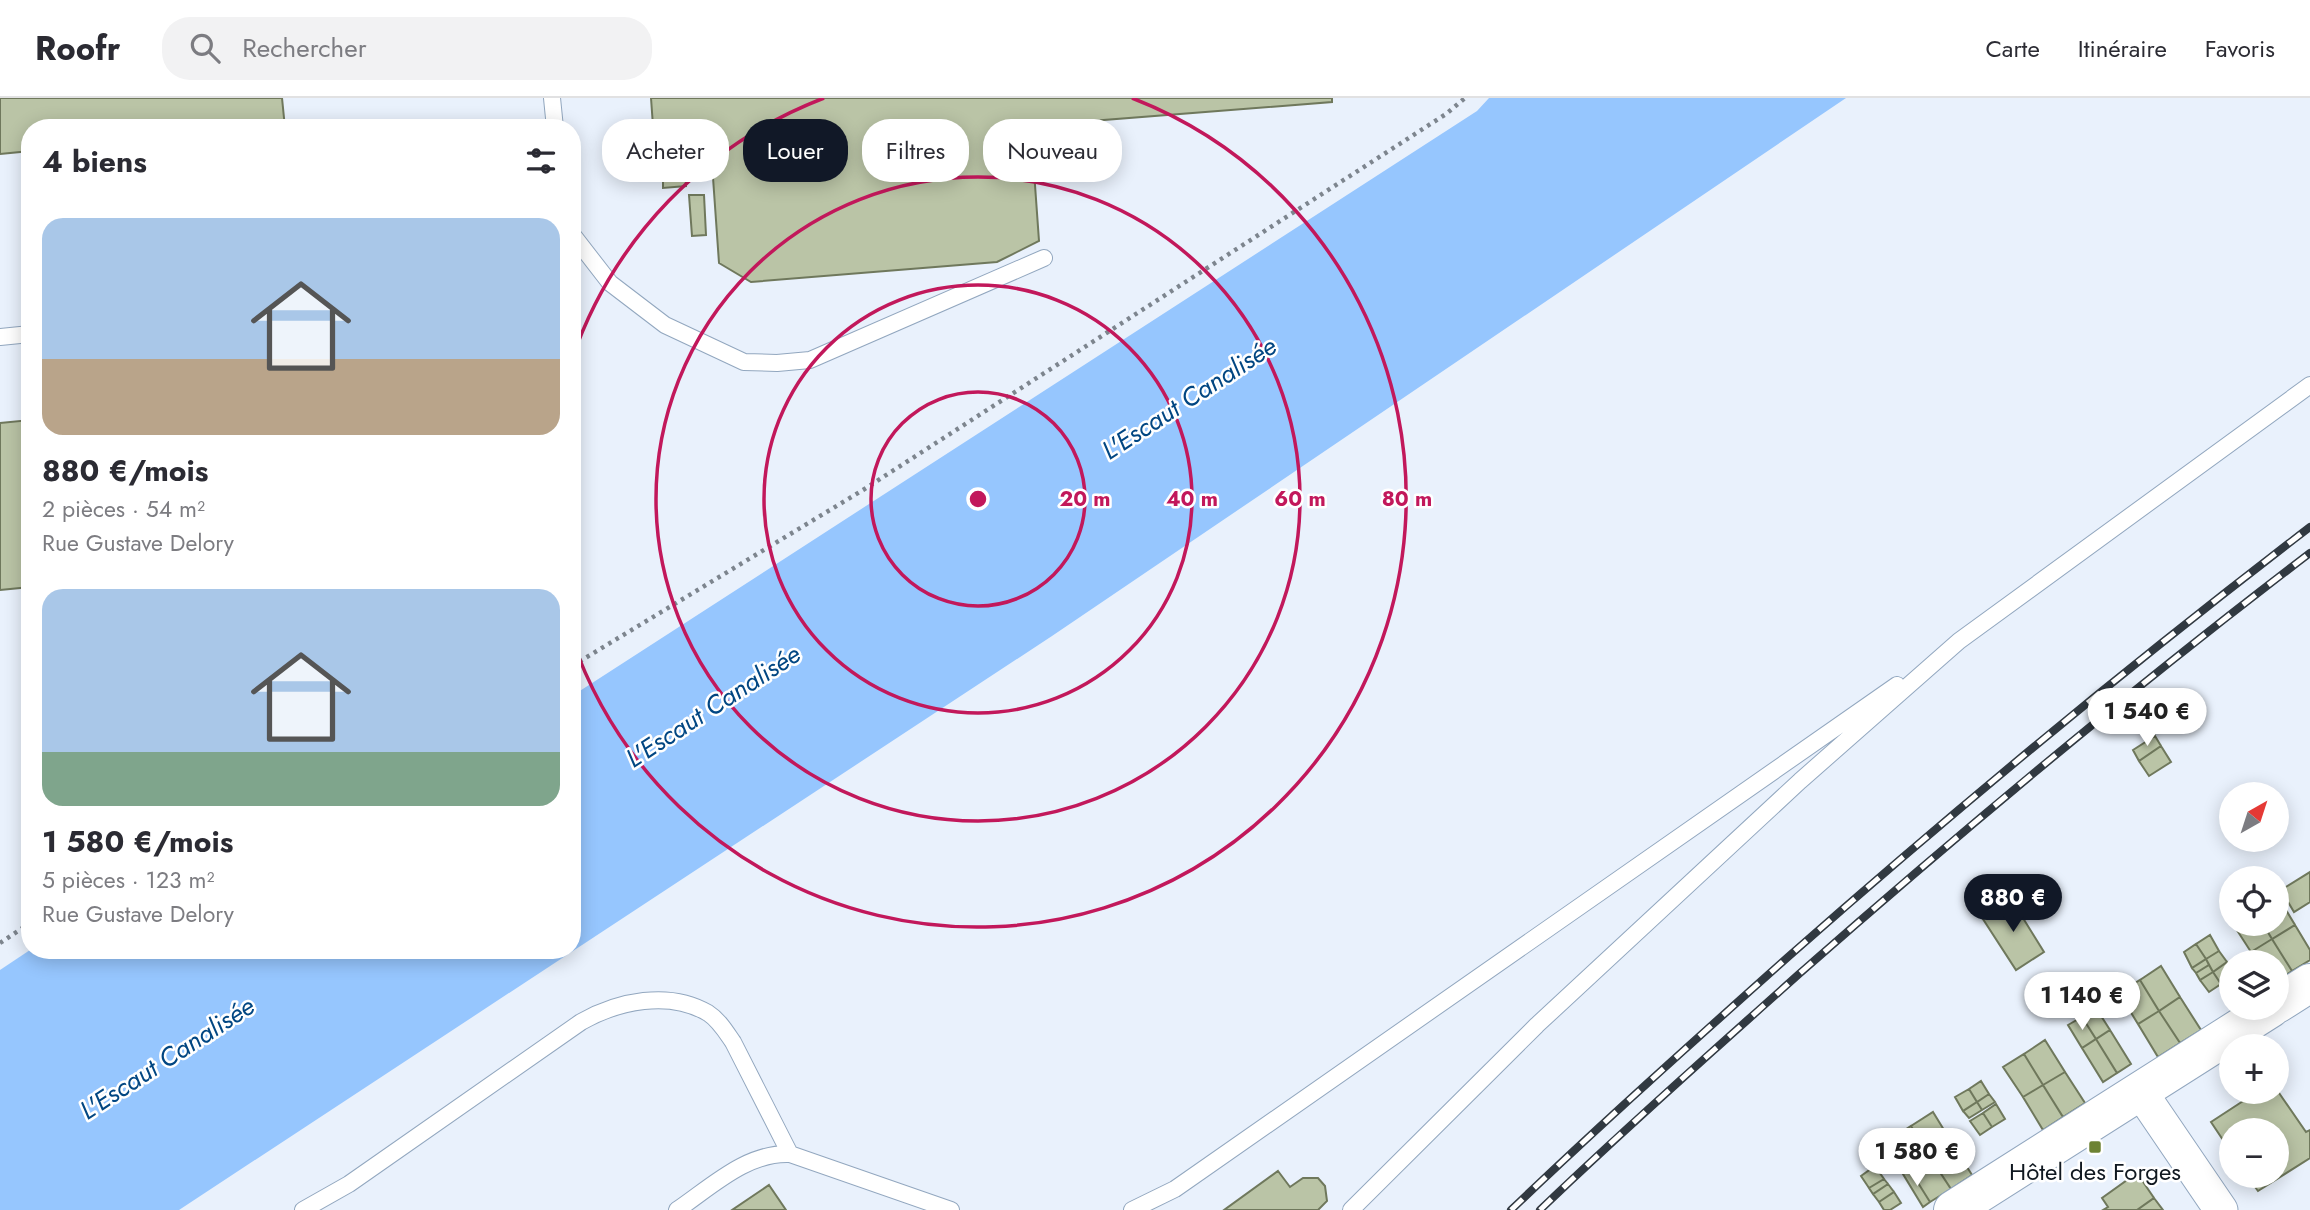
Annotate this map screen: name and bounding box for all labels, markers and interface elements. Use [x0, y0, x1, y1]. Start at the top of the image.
search box [162, 17, 652, 80]
text: Roofr [35, 25, 120, 72]
icon: search [186, 29, 224, 67]
text: Rechercher [242, 29, 367, 67]
text: Carte [1985, 31, 2040, 66]
text: Itinéraire [2078, 31, 2167, 66]
text: Favoris [2205, 31, 2275, 66]
chip: Acheter [602, 119, 729, 182]
chip: Louer [743, 119, 848, 182]
chip: Filtres [862, 119, 969, 182]
chip: Nouveau [983, 119, 1122, 182]
text: 4 biens [42, 140, 147, 183]
icon: filters [522, 142, 560, 180]
icon: home [238, 263, 364, 389]
water label: L'Escaut Canalisée [1094, 327, 1284, 469]
text: 880 €/mois [42, 449, 209, 492]
text: 20 m [1059, 484, 1111, 514]
text: 40 m [1166, 484, 1218, 514]
text: 60 m [1274, 484, 1326, 514]
text: 80 m [1382, 484, 1432, 514]
centre of rings [966, 487, 990, 511]
text: 2 pièces · 54 m² [42, 492, 205, 526]
text: Rue Gustave Delory [42, 526, 234, 560]
icon: home [238, 634, 364, 760]
water label: L'Escaut Canalisée [618, 635, 808, 777]
pin: 1 540 € [2082, 688, 2212, 748]
text: 1 540 € [2104, 694, 2190, 728]
north arrow [2219, 782, 2289, 852]
map controls [2219, 782, 2289, 1188]
text: 1 580 €/mois [42, 820, 233, 863]
text: 5 pièces · 123 m² [42, 863, 214, 897]
button: locate [2219, 866, 2289, 936]
pin: 880 € [1964, 874, 2062, 934]
text: 880 € [1980, 880, 2046, 914]
text: Rue Gustave Delory [42, 897, 234, 931]
button: layers [2219, 950, 2289, 1020]
pin: 1 140 € [2017, 972, 2147, 1032]
text: 1 140 € [2040, 978, 2124, 1012]
water label: L'Escaut Canalisée [72, 987, 262, 1129]
button: + [2219, 1034, 2289, 1104]
button: − [2219, 1118, 2289, 1188]
pin: 1 580 € [1852, 1128, 1982, 1188]
text: 1 580 € [1874, 1134, 1960, 1168]
marker: Hôtel des Forges [2087, 1139, 2103, 1155]
place label: Hôtel des Forges [2009, 1154, 2181, 1189]

